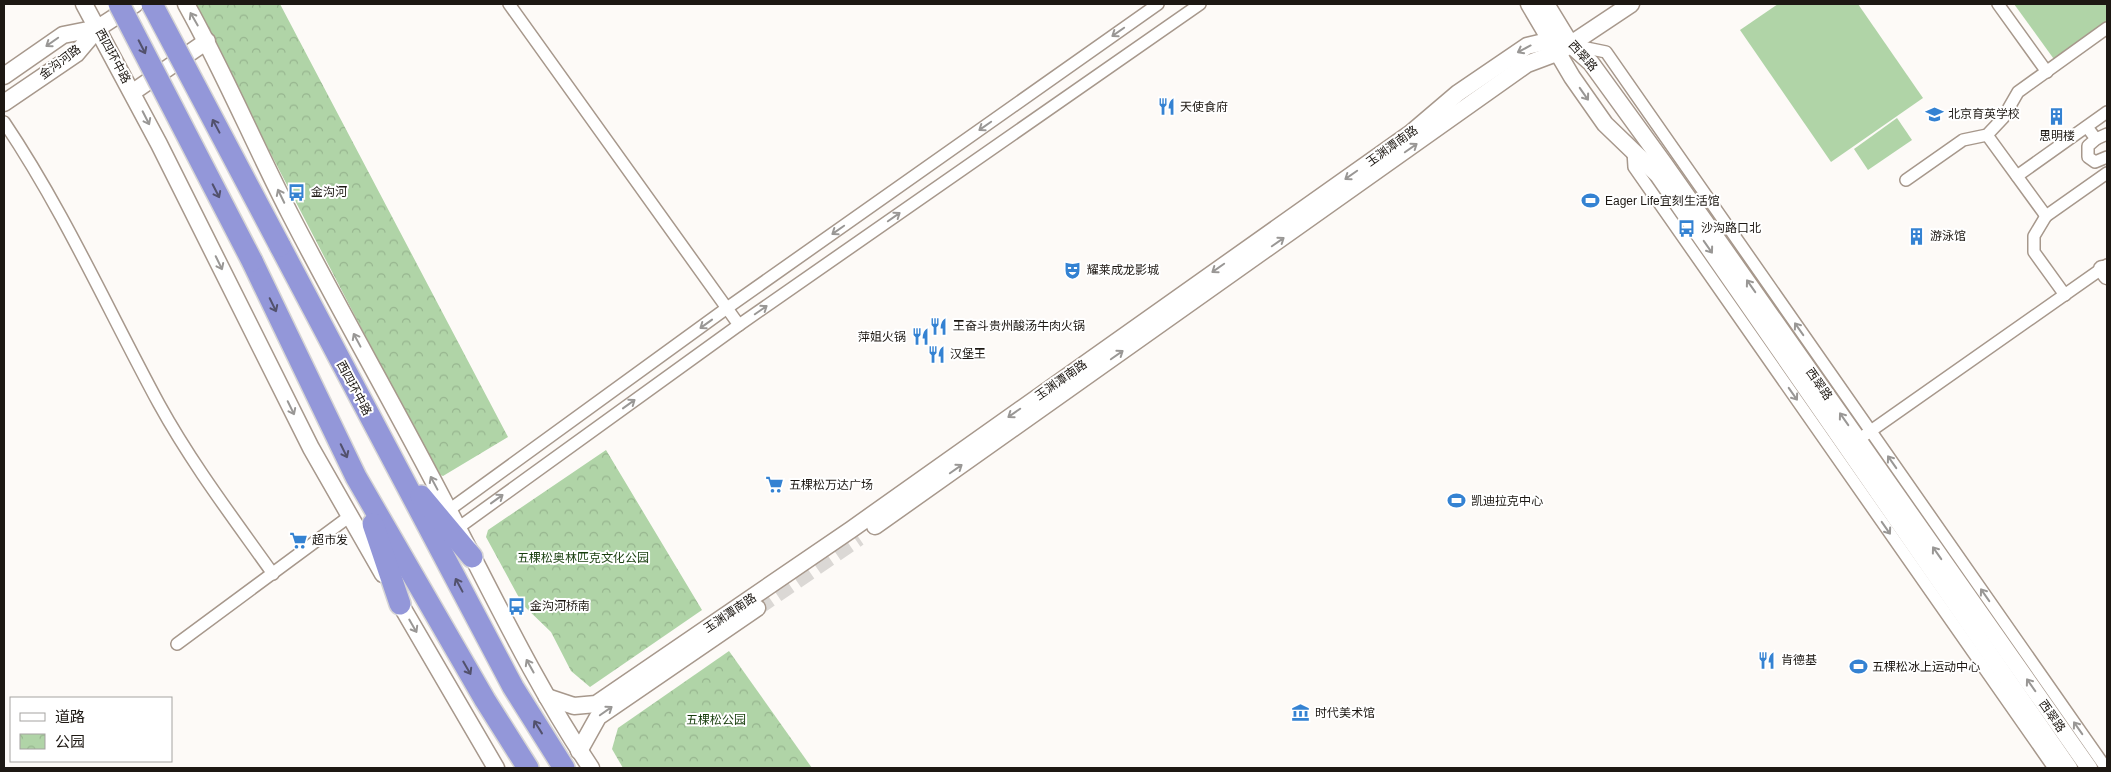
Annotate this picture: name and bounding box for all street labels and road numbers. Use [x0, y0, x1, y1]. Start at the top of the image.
street label: 西四环中路 [93, 26, 133, 86]
street label: 西翠路 [1566, 38, 1600, 74]
street label: 金沟河路 [37, 42, 83, 82]
street label: 玉渊潭南路 [1364, 123, 1420, 169]
street label: 玉渊潭南路 [1032, 357, 1090, 403]
street label: 西四环中路 [334, 358, 374, 418]
street label: 西翠路 [1803, 365, 1835, 403]
street label: 玉渊潭南路 [701, 590, 759, 636]
street label: 西翠路 [2036, 697, 2068, 735]

